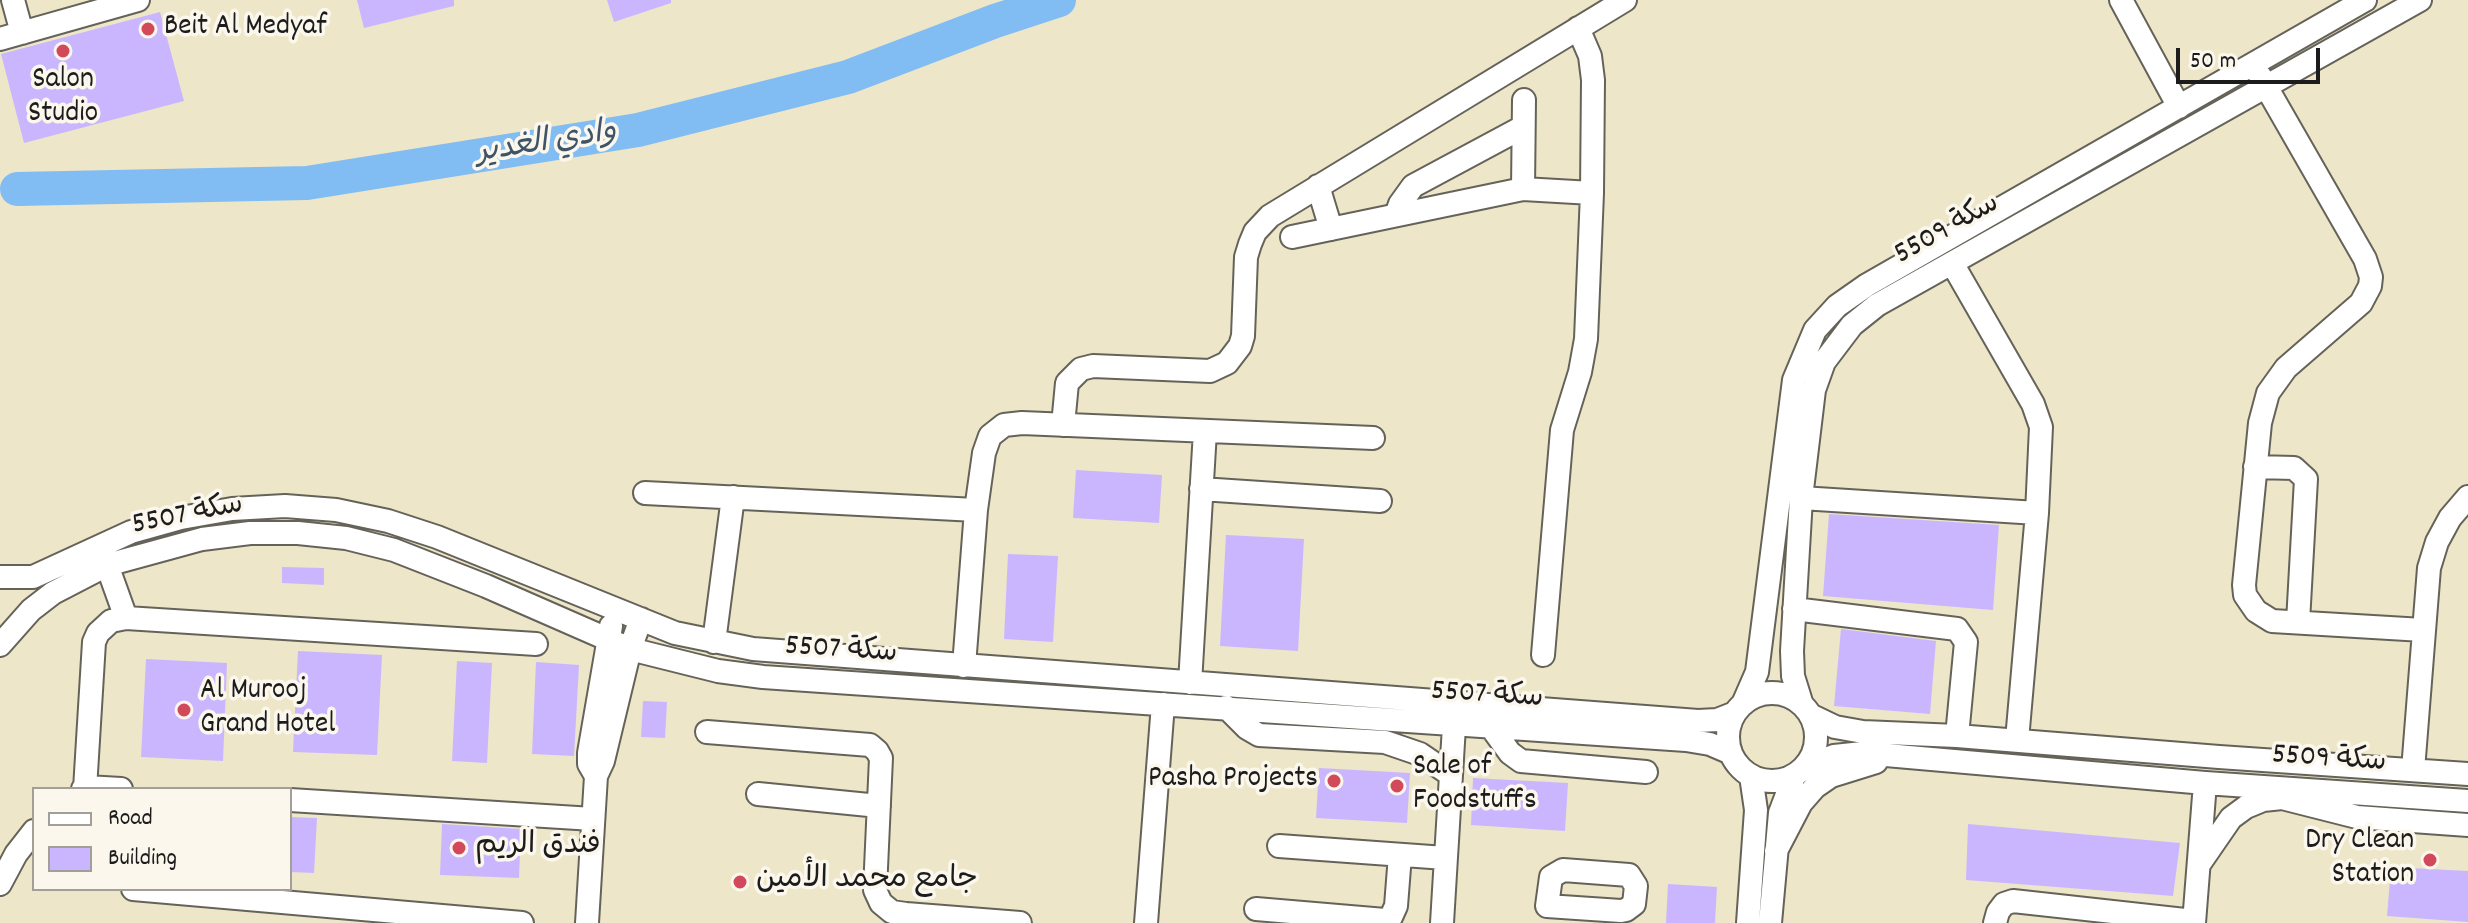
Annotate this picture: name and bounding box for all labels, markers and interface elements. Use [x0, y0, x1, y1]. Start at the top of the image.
place label: Beit Al Medyaf [164, 11, 327, 47]
marker: Beit Al Medyaf [139, 20, 157, 38]
scale bar [2180, 32, 2324, 82]
marker: Salon Studio [54, 42, 72, 60]
text: 50 m [2190, 45, 2236, 79]
place label: Salon Studio [28, 64, 98, 134]
water label: وادي الغدير [474, 115, 620, 175]
street label: سكة 5509 [1889, 187, 2007, 275]
street label: سكة 5507 [129, 489, 247, 545]
street label: سكة 5507 [784, 630, 898, 674]
place label: Al Murooj Grand Hotel [200, 675, 335, 746]
street label: سكة 5507 [1430, 675, 1544, 719]
marker: Al Murooj Grand Hotel [175, 701, 193, 719]
street label: سكة 5509 [2271, 739, 2387, 783]
place label: Sale of Foodstuffs [1413, 751, 1537, 822]
place label: Pasha Projects [1148, 763, 1318, 799]
marker: Pasha Projects [1325, 772, 1343, 790]
marker: Sale of Foodstuffs [1388, 777, 1406, 795]
legend [32, 787, 292, 891]
text: Road [108, 802, 153, 836]
place label: Dry Clean Station [2305, 825, 2414, 896]
place label: فندق الريم [475, 830, 601, 866]
marker: فندق الريم [450, 839, 468, 857]
text: Building [108, 842, 177, 876]
marker: Dry Clean Station [2421, 851, 2439, 869]
place label: جامع محمد الأمين [756, 864, 978, 900]
marker: جامع محمد الأمين [731, 873, 749, 891]

